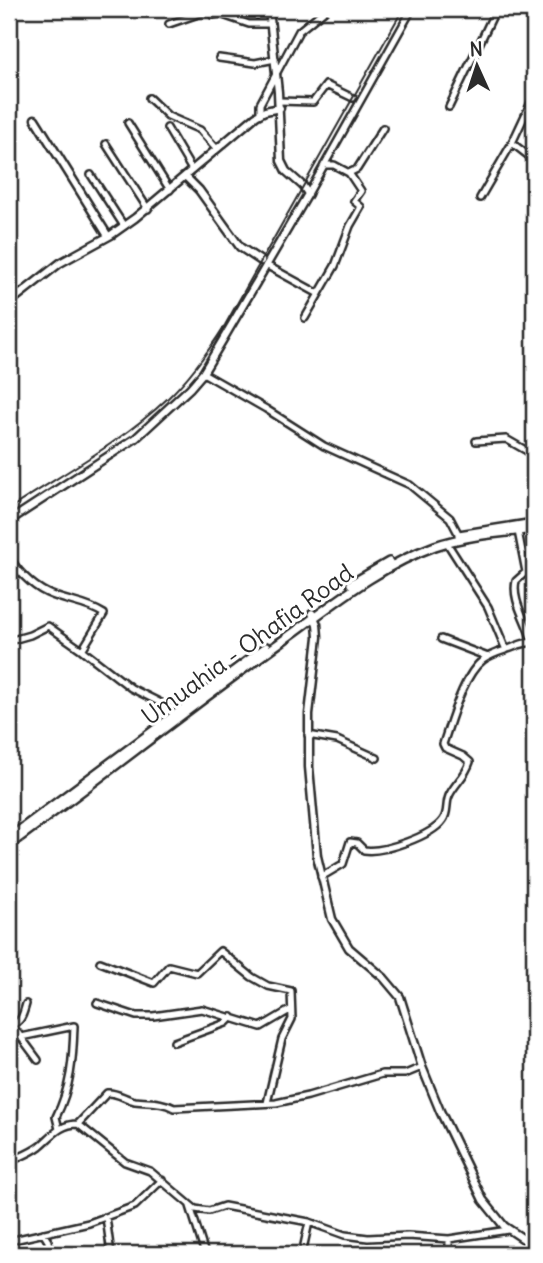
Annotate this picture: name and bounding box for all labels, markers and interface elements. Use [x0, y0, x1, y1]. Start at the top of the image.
north arrow [442, 32, 512, 102]
text: N [469, 37, 483, 61]
street label: Umuahia - Ohafia Road [135, 557, 359, 731]

